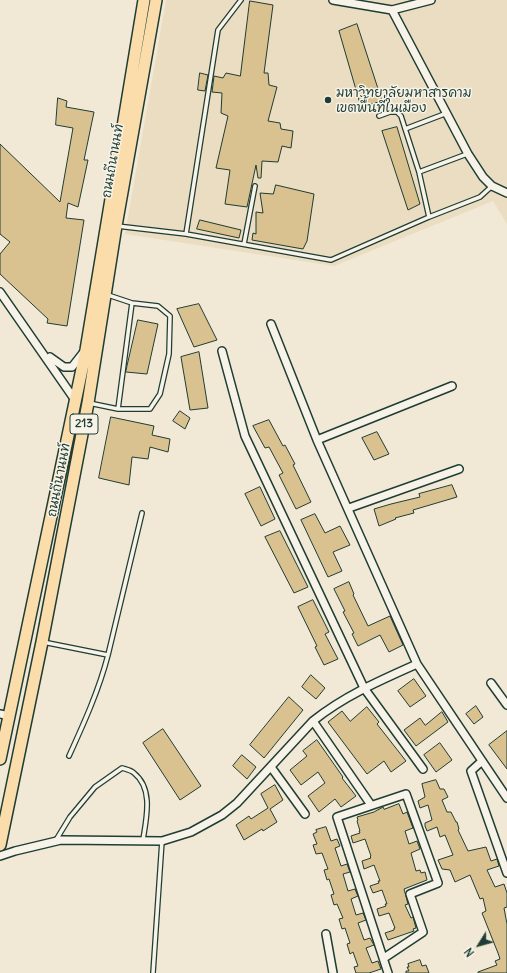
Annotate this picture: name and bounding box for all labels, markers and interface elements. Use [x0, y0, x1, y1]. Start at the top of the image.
place label: มหาวิทยาลัยมหาสารคาม เขตพื้นที่ในเมือง [336, 85, 472, 116]
marker: มหาวิทยาลัยมหาสารคาม เขตพื้นที่ในเมือง [323, 95, 333, 105]
street label: ถนนถีนานนท์ [99, 123, 127, 199]
road number: 213 [70, 414, 98, 434]
street label: ถนนถีนานนท์ [44, 442, 74, 518]
north arrow [459, 925, 499, 965]
text: N [462, 945, 477, 959]

